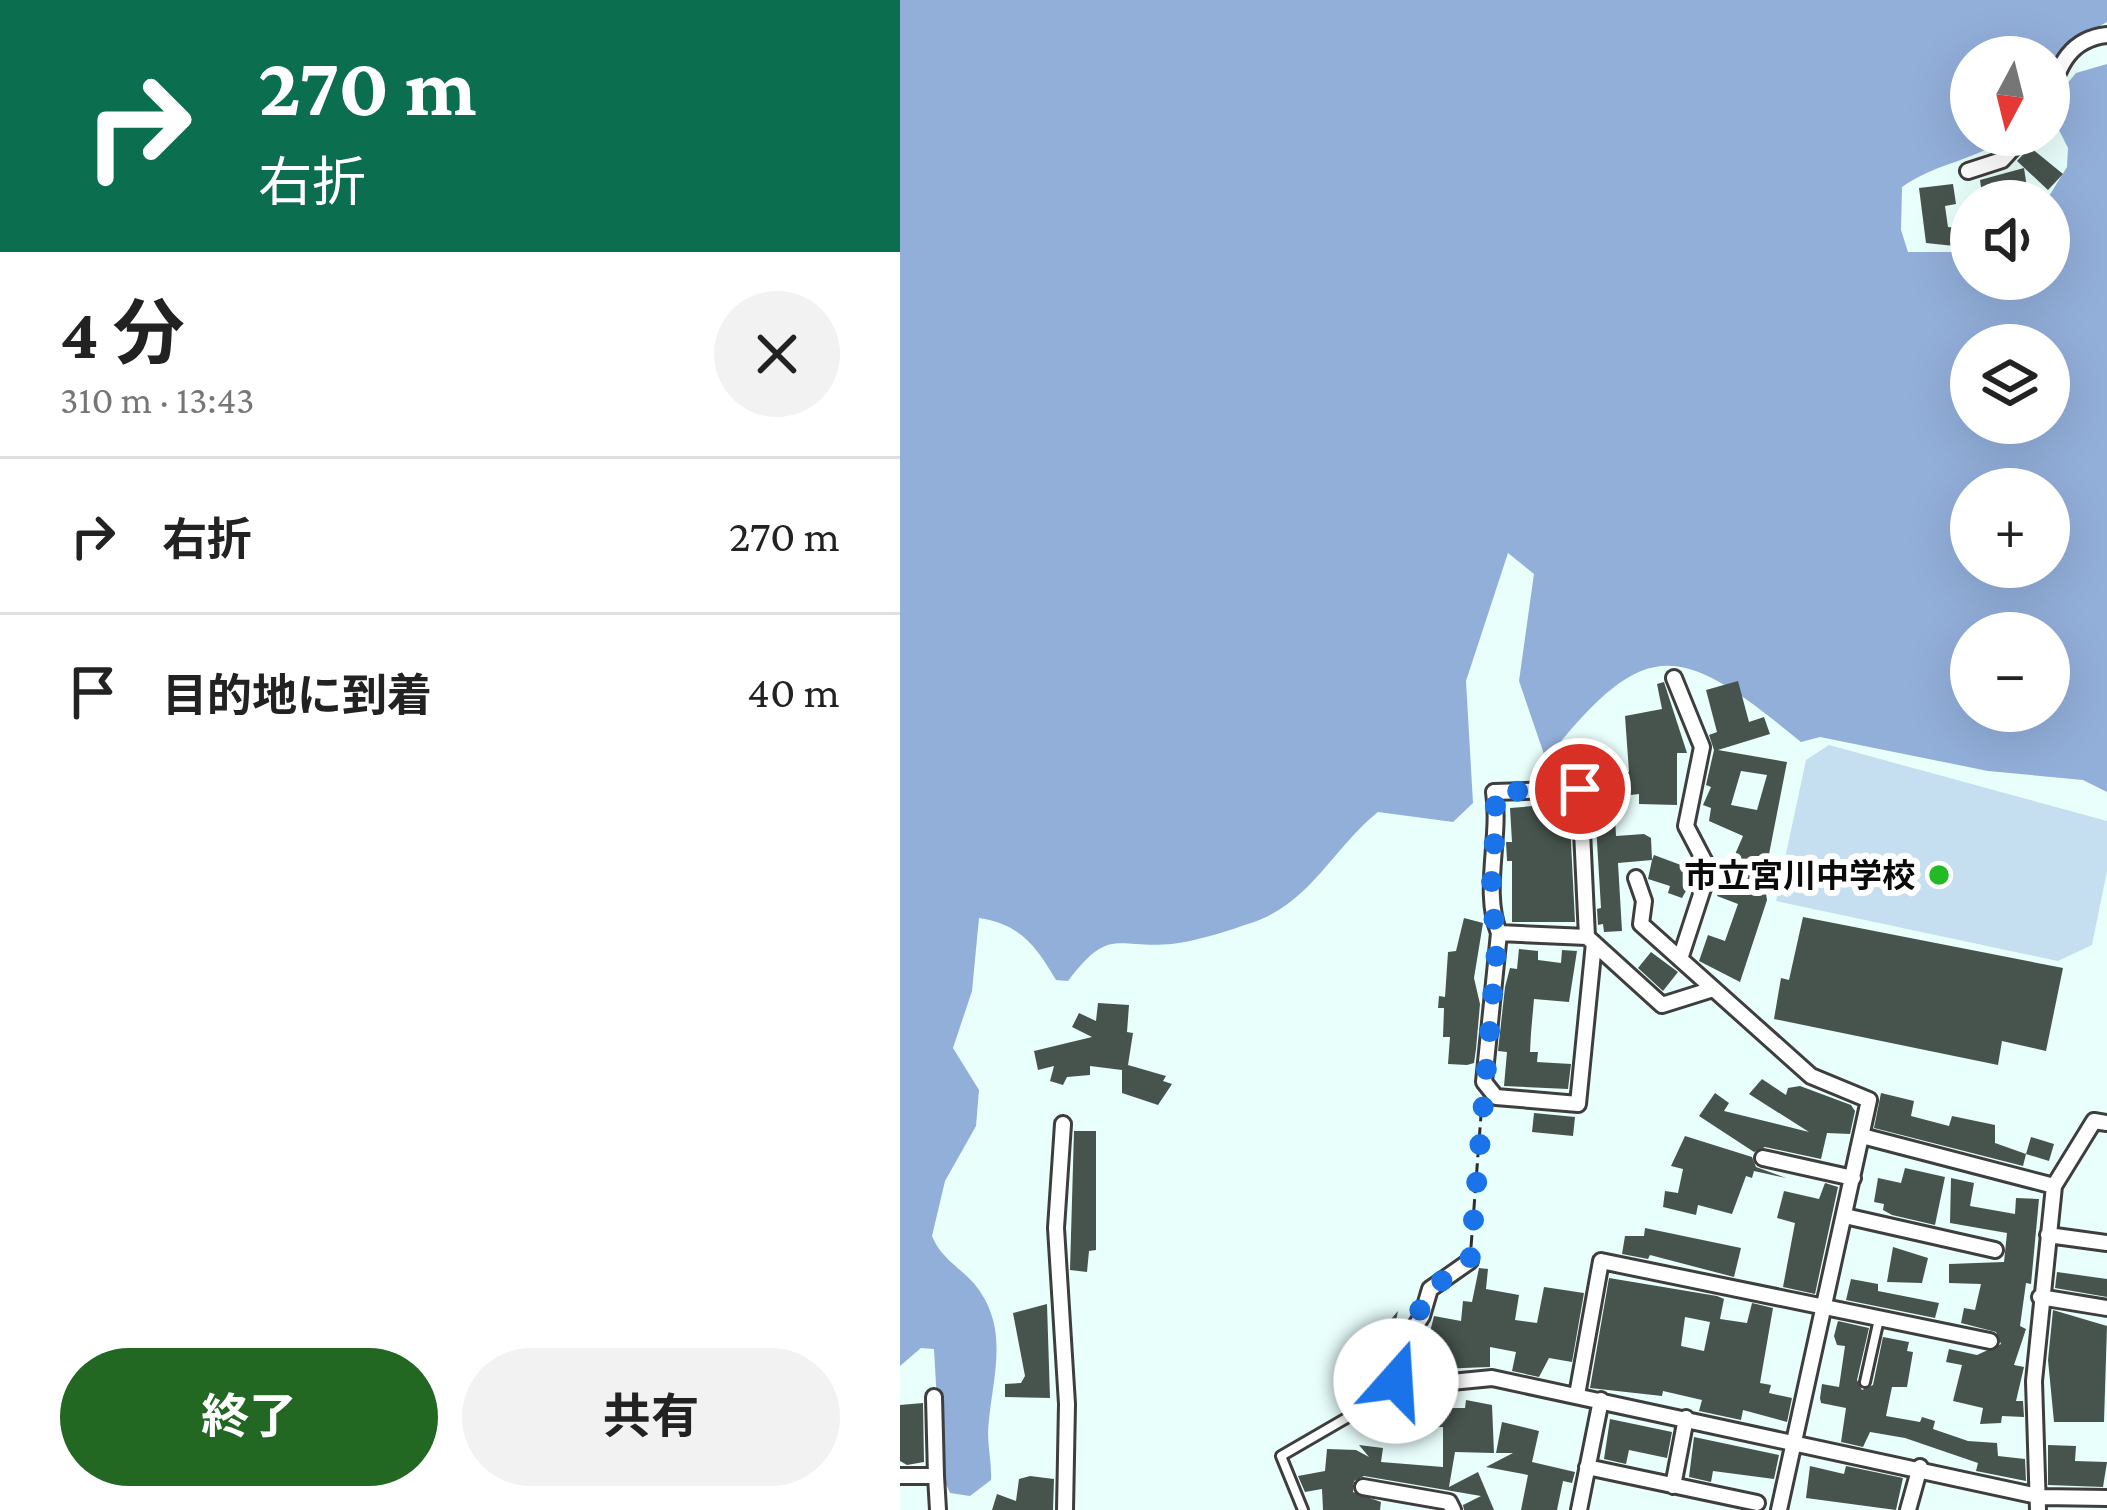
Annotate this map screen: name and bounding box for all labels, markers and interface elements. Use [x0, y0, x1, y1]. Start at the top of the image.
north arrow [1950, 36, 2070, 156]
map controls [1950, 36, 2070, 732]
text: 270 m [258, 40, 477, 133]
icon: right [60, 48, 216, 204]
text: 右折 [258, 153, 366, 213]
button: sound [1950, 180, 2070, 300]
button: close [714, 291, 840, 417]
text: 4 分 [60, 293, 185, 373]
button: layers [1950, 324, 2070, 444]
text: 310 m · 13:43 [60, 378, 255, 421]
button: + [1950, 468, 2070, 588]
icon: right [60, 503, 126, 569]
text: 270 m [729, 511, 840, 561]
text: 右折 [162, 515, 252, 565]
button: − [1950, 612, 2070, 732]
icon: arrive [60, 659, 126, 725]
text: 40 m [747, 667, 840, 717]
text: 目的地に到着 [162, 671, 432, 721]
pin [1529, 738, 1631, 840]
icon: arrive [1547, 756, 1613, 822]
place label: 市立宮川中学校 [1684, 857, 1915, 894]
marker: 市立宮川中学校 [1926, 862, 1952, 888]
position arrow [1333, 1318, 1459, 1444]
button: 終了 [60, 1348, 438, 1486]
button: 共有 [462, 1348, 840, 1486]

